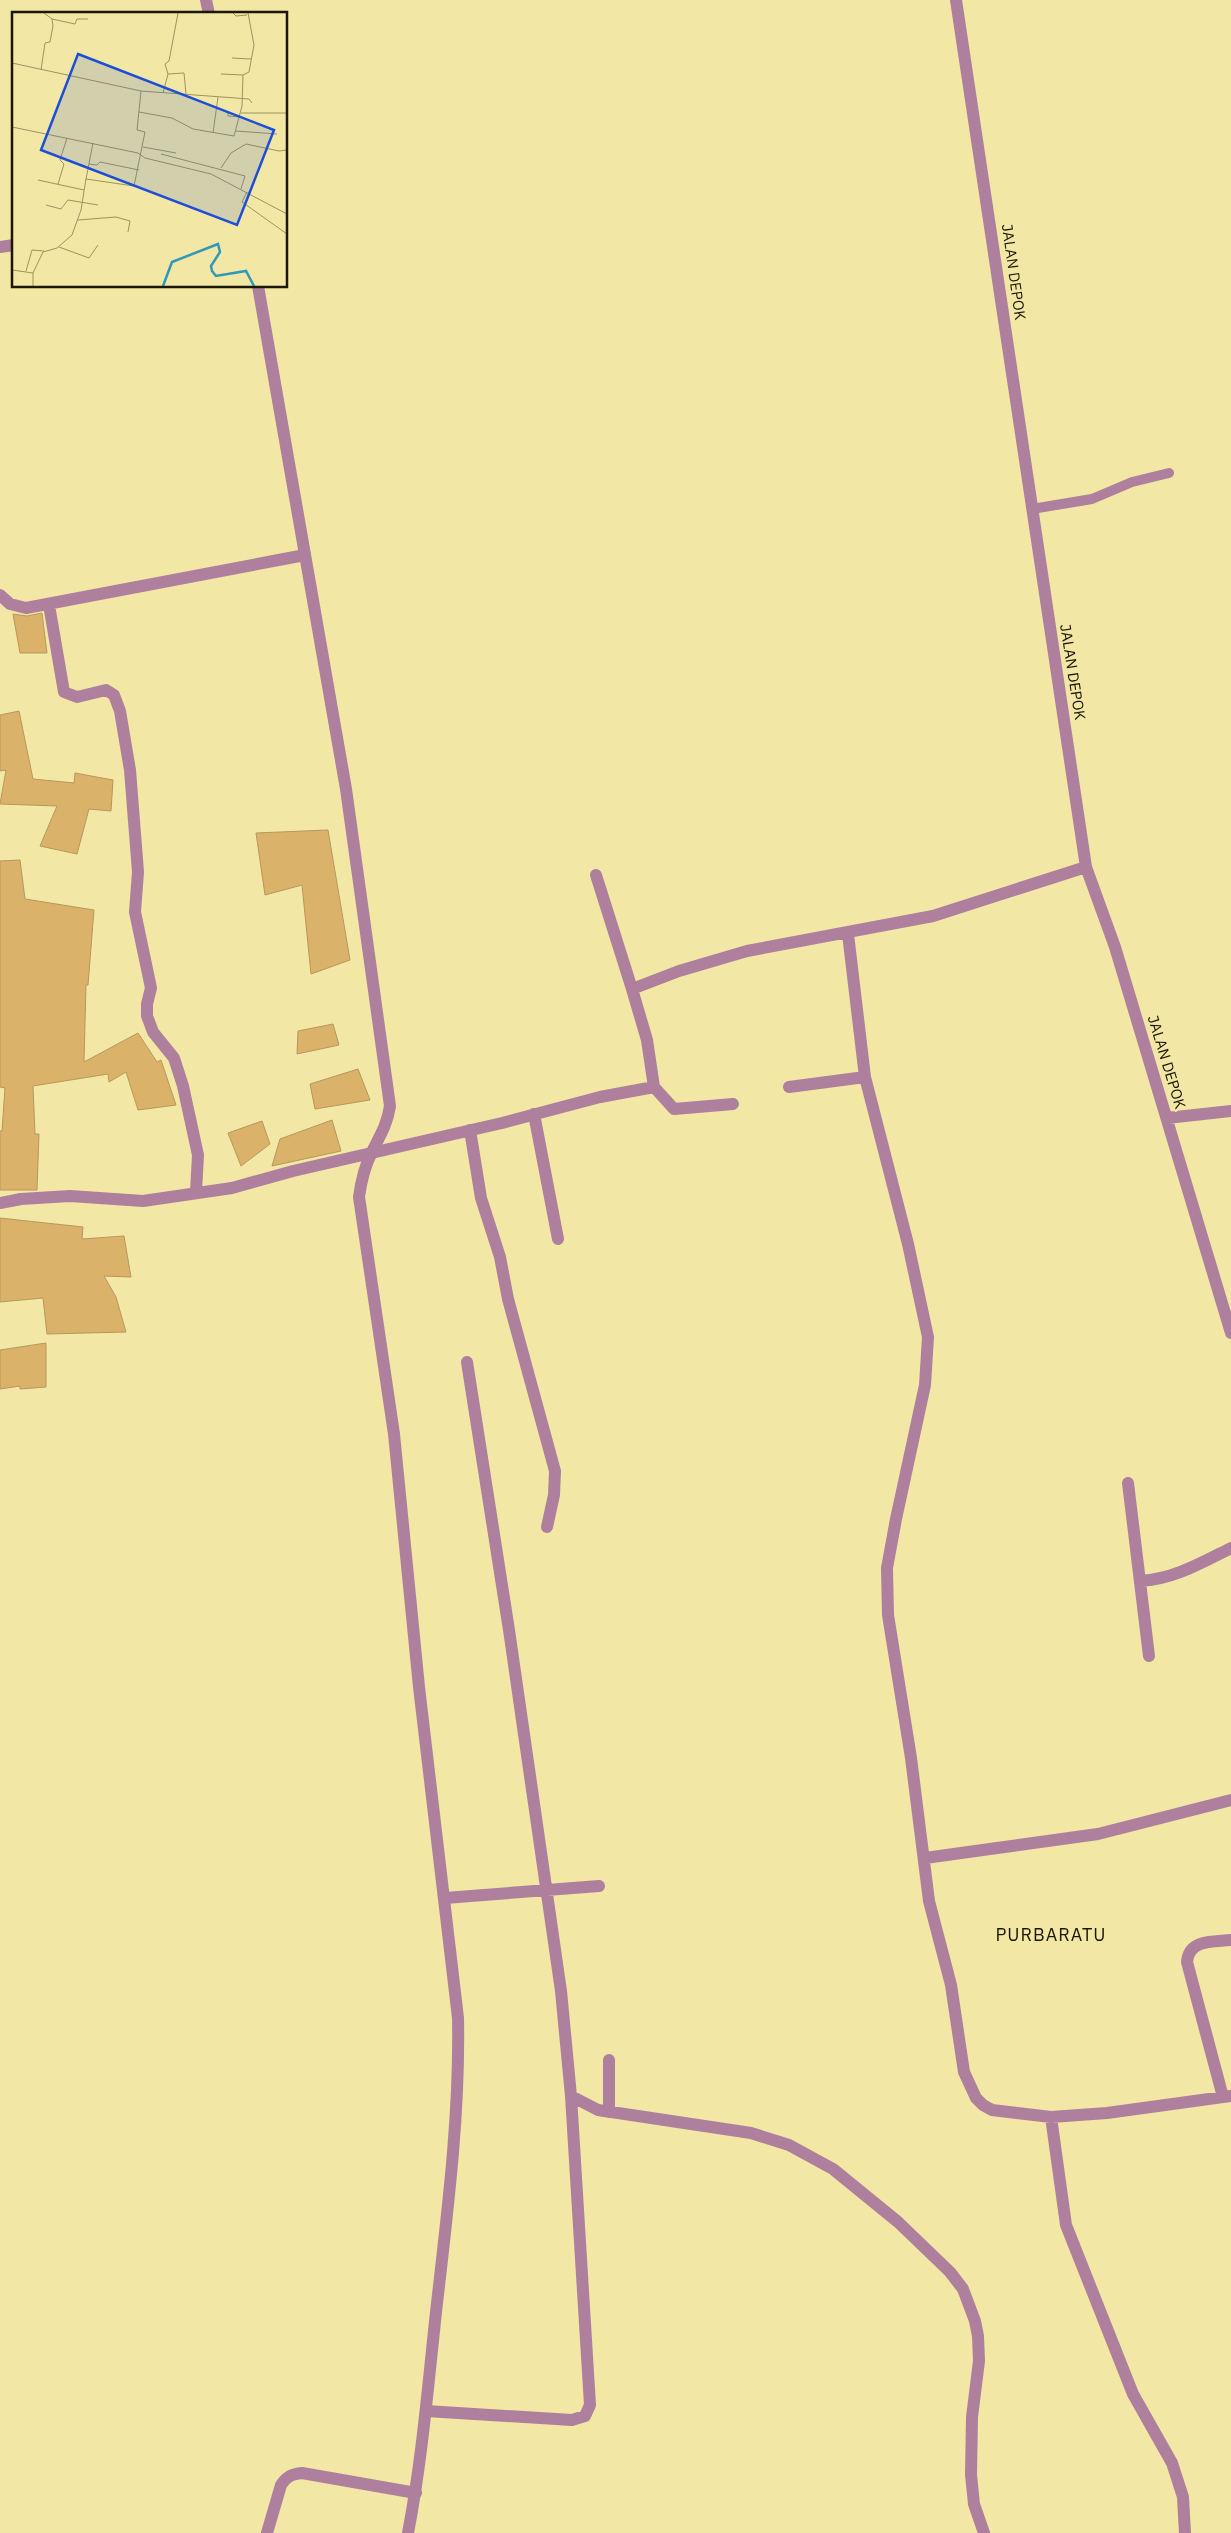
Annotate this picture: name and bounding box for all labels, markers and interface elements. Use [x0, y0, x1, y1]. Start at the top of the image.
inset map [12, 12, 288, 288]
street label: JALAN DEPOK [998, 223, 1030, 322]
street label: JALAN DEPOK [1056, 623, 1090, 722]
street label: JALAN DEPOK [1144, 1013, 1190, 1112]
district label: PURBARATU [995, 1923, 1107, 1946]

